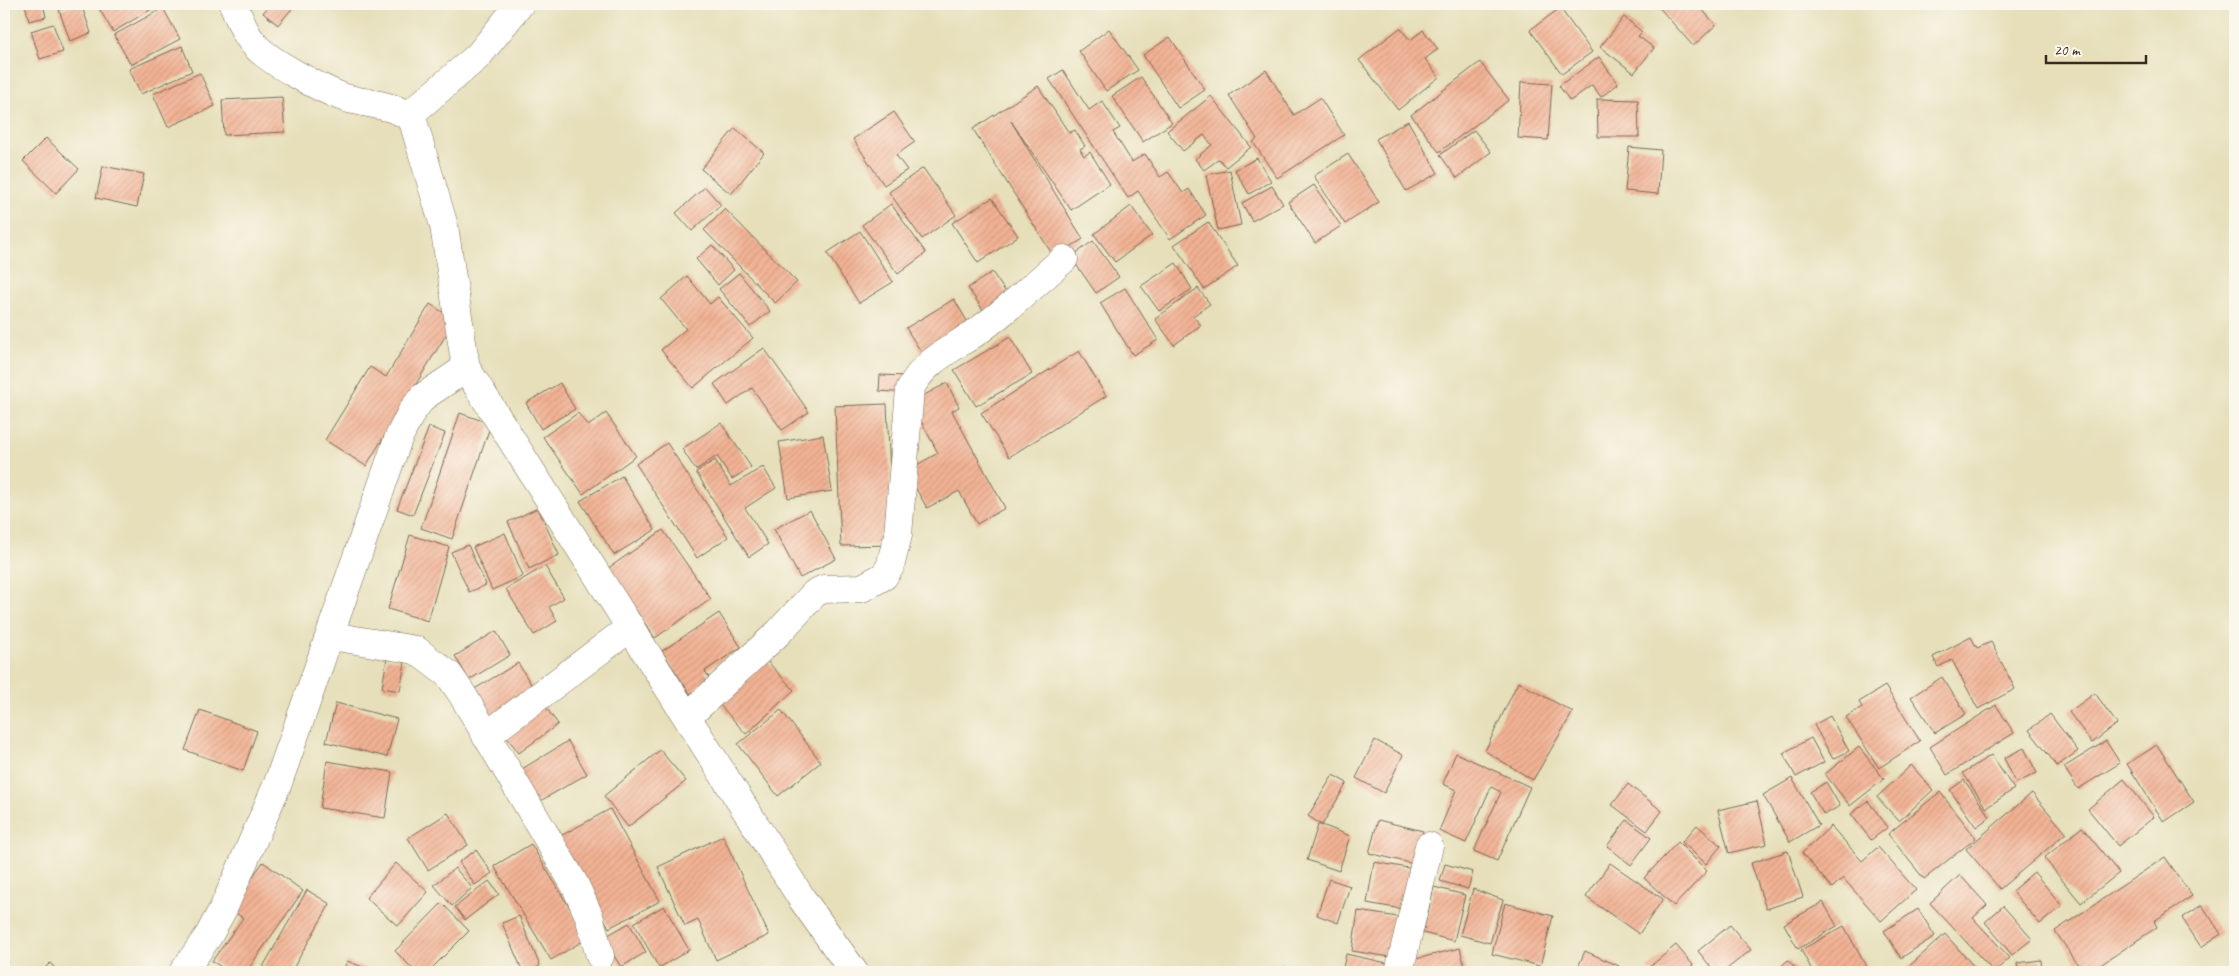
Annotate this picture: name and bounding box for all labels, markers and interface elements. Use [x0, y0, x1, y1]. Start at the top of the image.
scale bar [2046, 32, 2146, 64]
text: 20 m [2054, 41, 2081, 60]

